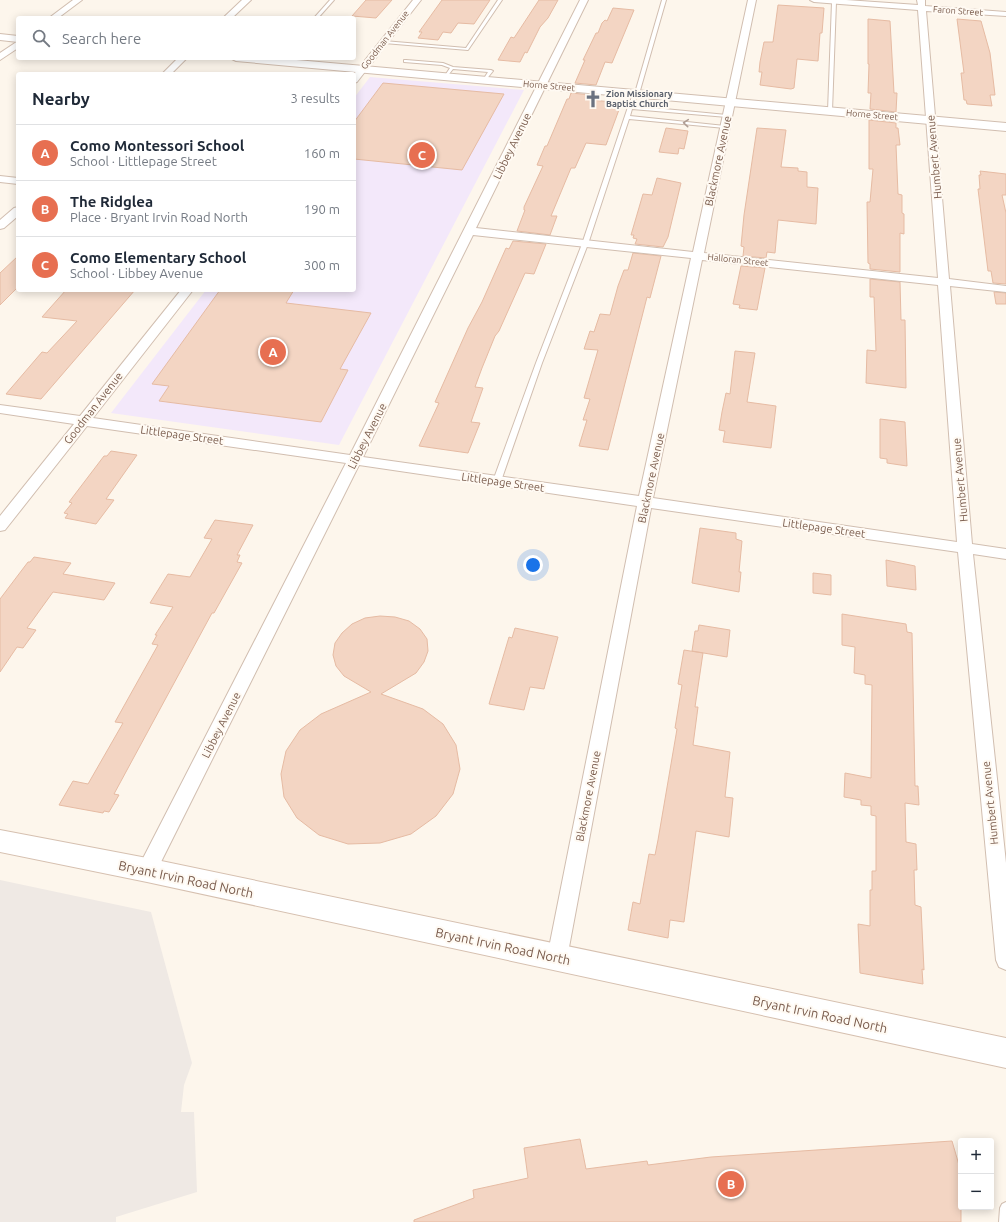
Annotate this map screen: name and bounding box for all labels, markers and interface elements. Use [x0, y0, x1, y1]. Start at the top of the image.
street label: Faron Street [933, 4, 984, 18]
street label: Goodman Avenue [359, 9, 411, 71]
search box [16, 16, 356, 60]
icon: search [30, 27, 52, 49]
text: Search here [62, 30, 141, 47]
street label: Horne Street [523, 79, 576, 93]
text: Nearby [32, 89, 90, 108]
church icon: Zion Missionary Baptist Church [583, 89, 603, 109]
place label: Zion Missionary Baptist Church [606, 89, 673, 109]
text: 3 results [290, 91, 340, 105]
street label: Horne Street [846, 108, 899, 122]
street label: Libbey Avenue [491, 111, 533, 181]
street label: Blackmore Avenue [703, 115, 733, 207]
street label: Humbert Avenue [924, 115, 944, 199]
one-way arrow [683, 119, 689, 128]
text: Como Montessori School [70, 137, 244, 154]
pin: C [409, 140, 435, 170]
text: A [40, 146, 50, 160]
text: 160 m [304, 146, 340, 160]
text: School · Littlepage Street [70, 154, 217, 168]
text: The Ridglea [70, 193, 153, 210]
text: B [41, 202, 49, 216]
text: 190 m [304, 202, 340, 216]
text: Place · Bryant Irvin Road North [70, 210, 248, 224]
text: Como Elementary School [70, 249, 246, 266]
street label: Halloran Street [707, 252, 769, 268]
text: C [41, 258, 49, 272]
text: 300 m [304, 258, 340, 272]
text: School · Libbey Avenue [70, 266, 203, 280]
pin: A [260, 337, 286, 367]
street label: Goodman Avenue [61, 370, 125, 446]
street label: Libbey Avenue [345, 401, 389, 471]
street label: Littlepage Street [140, 423, 225, 447]
street label: Blackmore Avenue [636, 432, 666, 524]
street label: Humbert Avenue [950, 438, 970, 522]
street label: Littlepage Street [461, 470, 546, 494]
street label: Littlepage Street [782, 516, 867, 540]
your location [523, 555, 543, 575]
street label: Libbey Avenue [199, 690, 243, 760]
street label: Blackmore Avenue [573, 750, 603, 842]
street label: Humbert Avenue [980, 761, 1000, 845]
street label: Bryant Irvin Road North [117, 858, 255, 900]
street label: Bryant Irvin Road North [434, 925, 572, 967]
street label: Bryant Irvin Road North [751, 993, 889, 1035]
map controls [958, 1138, 994, 1210]
button: + [958, 1138, 994, 1174]
pin: B [718, 1169, 744, 1199]
button: − [958, 1174, 994, 1210]

